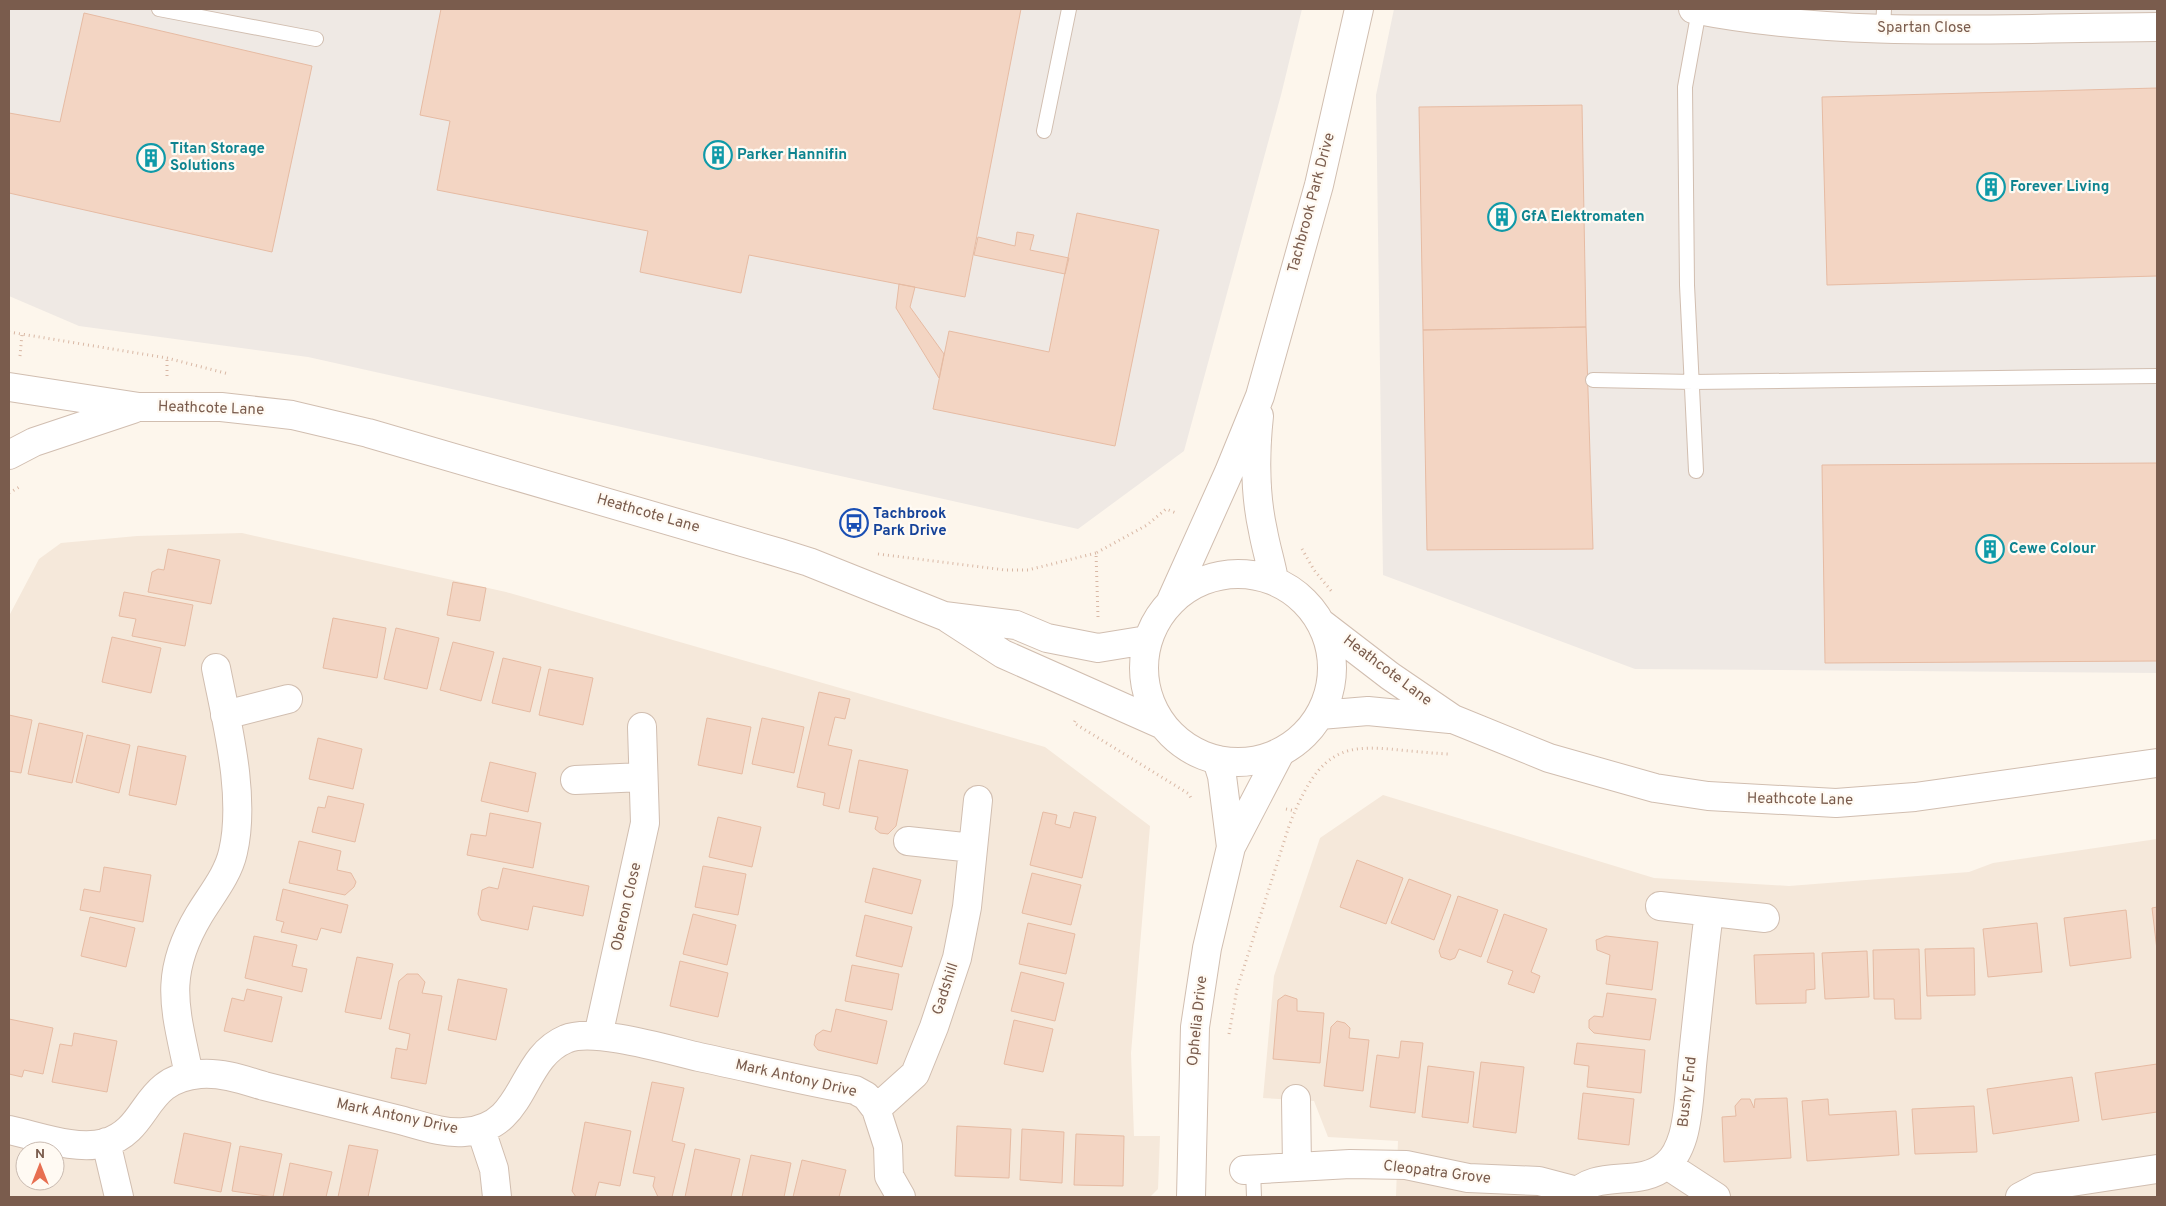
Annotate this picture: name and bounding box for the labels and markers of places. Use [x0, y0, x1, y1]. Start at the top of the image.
place label: Titan Storage Solutions [170, 140, 265, 176]
building icon: Parker Hannifin [703, 140, 733, 170]
building icon: Titan Storage Solutions [136, 143, 166, 173]
place label: Parker Hannifin [737, 146, 847, 165]
building icon: Forever Living [1976, 172, 2006, 202]
place label: Forever Living [2010, 178, 2109, 197]
building icon: GfA Elektromaten [1487, 202, 1517, 232]
place label: GfA Elektromaten [1521, 208, 1645, 227]
place label: Tachbrook Park Drive [873, 505, 947, 541]
bus stop icon: Tachbrook Park Drive [839, 508, 869, 538]
building icon: Cewe Colour [1975, 534, 2005, 564]
place label: Cewe Colour [2009, 540, 2097, 559]

